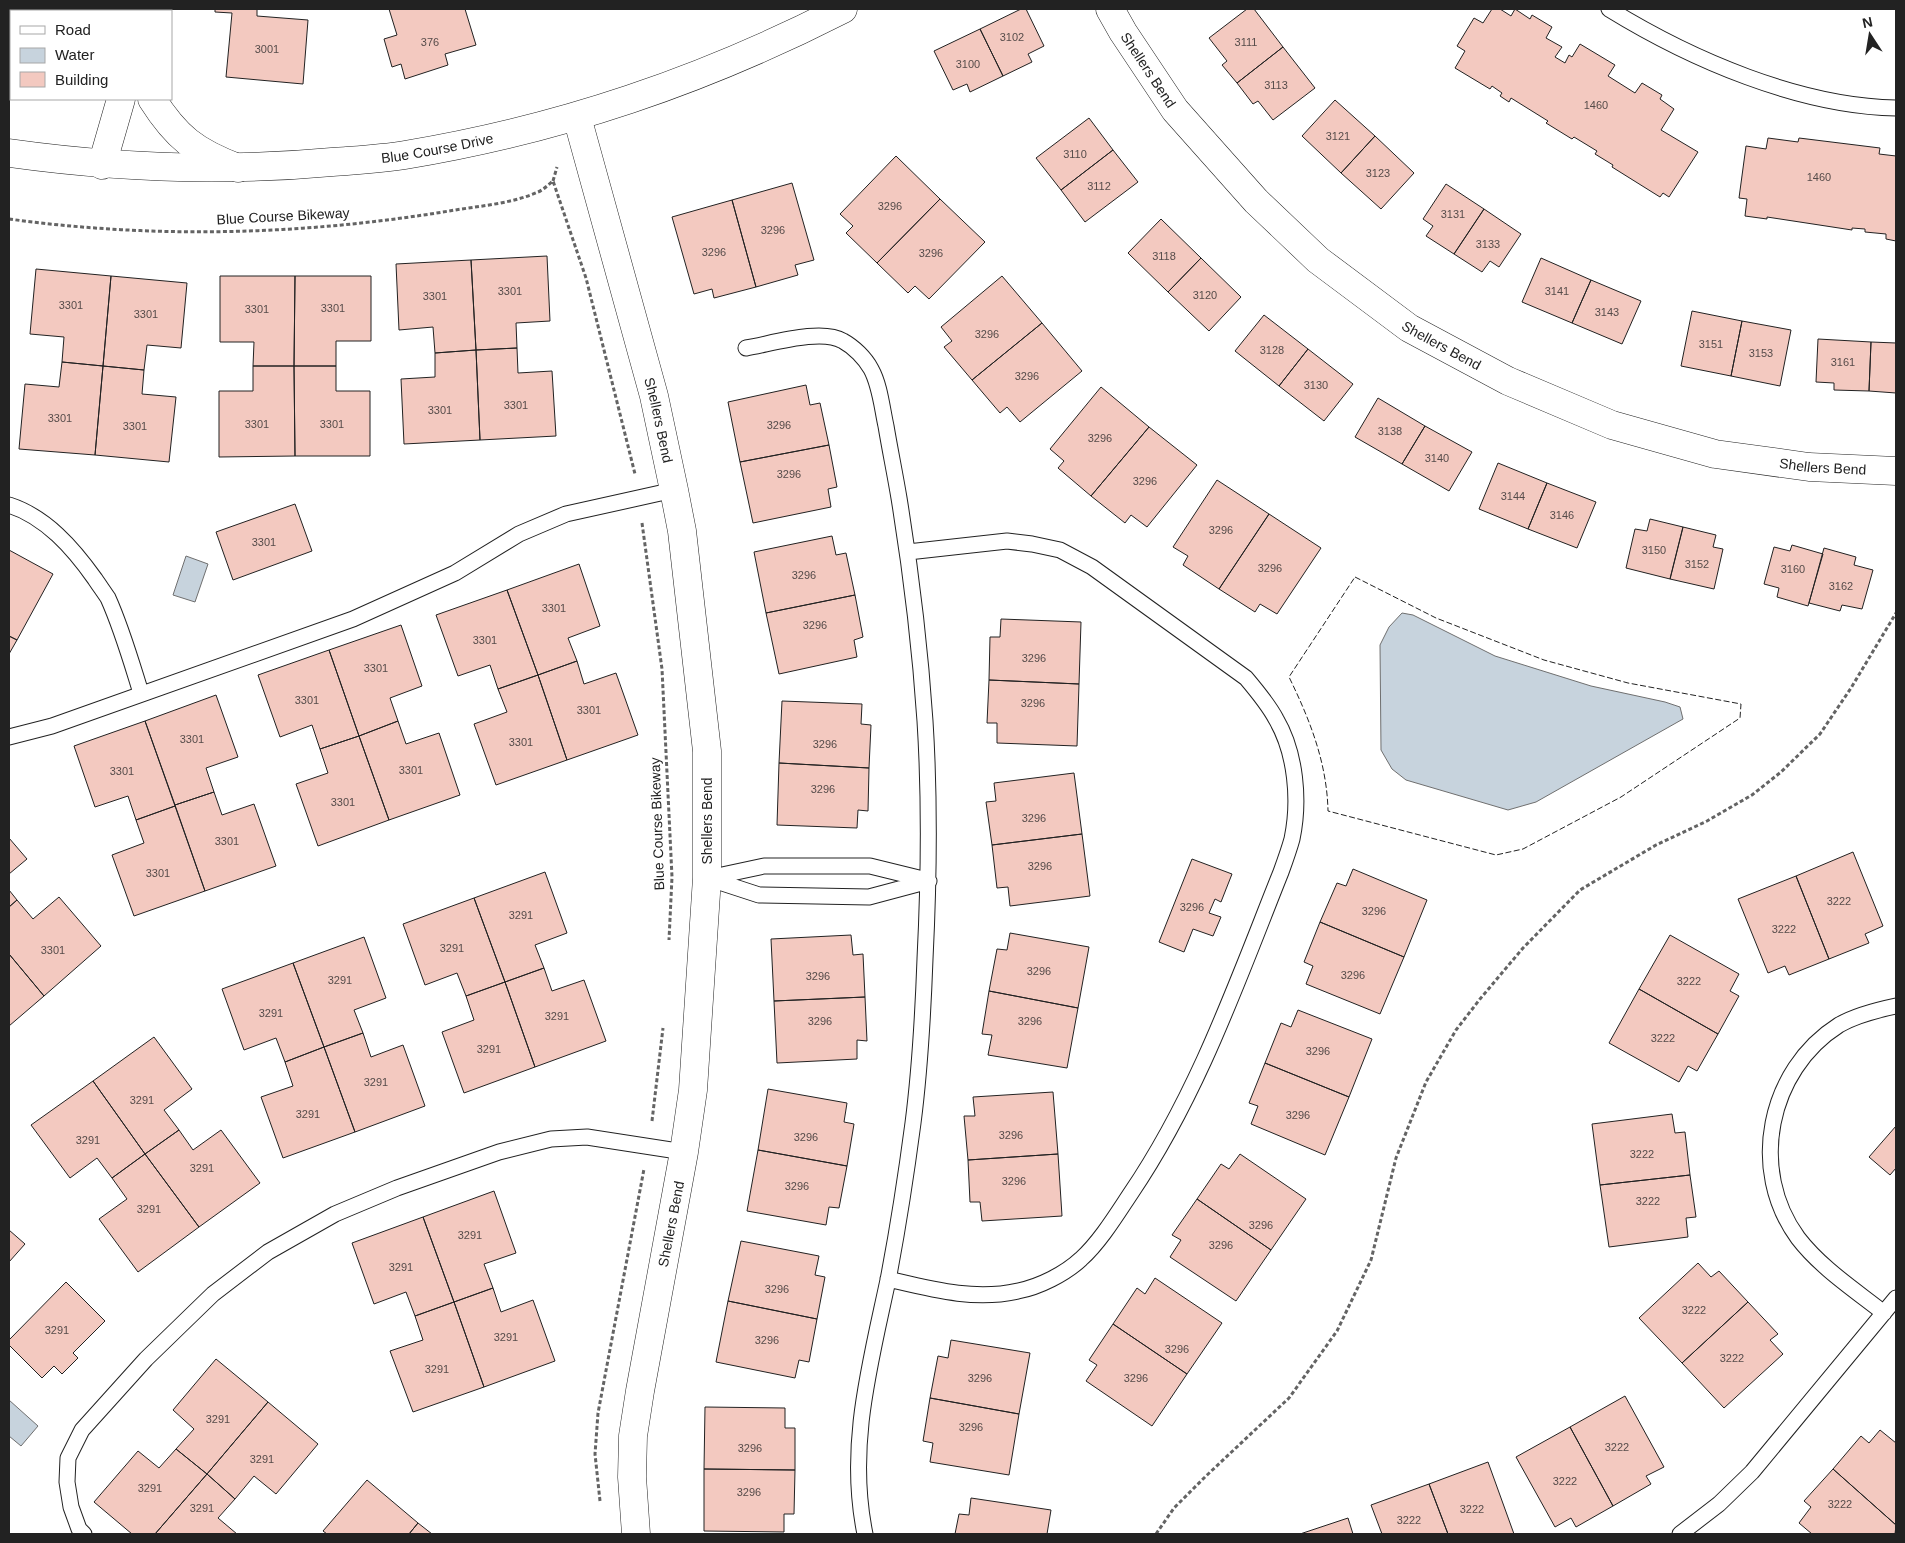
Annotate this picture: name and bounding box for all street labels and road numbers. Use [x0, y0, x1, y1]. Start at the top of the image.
street label: Shellers Bend [1117, 29, 1179, 111]
street label: Blue Course Drive [380, 130, 495, 166]
street label: Blue Course Bikeway [216, 205, 350, 227]
street label: Shellers Bend [1399, 318, 1484, 373]
street label: Shellers Bend [641, 375, 676, 464]
street label: Shellers Bend [1778, 455, 1867, 478]
street label: Blue Course Bikeway [647, 757, 667, 891]
street label: Shellers Bend [699, 777, 715, 865]
street label: Shellers Bend [655, 1180, 687, 1268]

